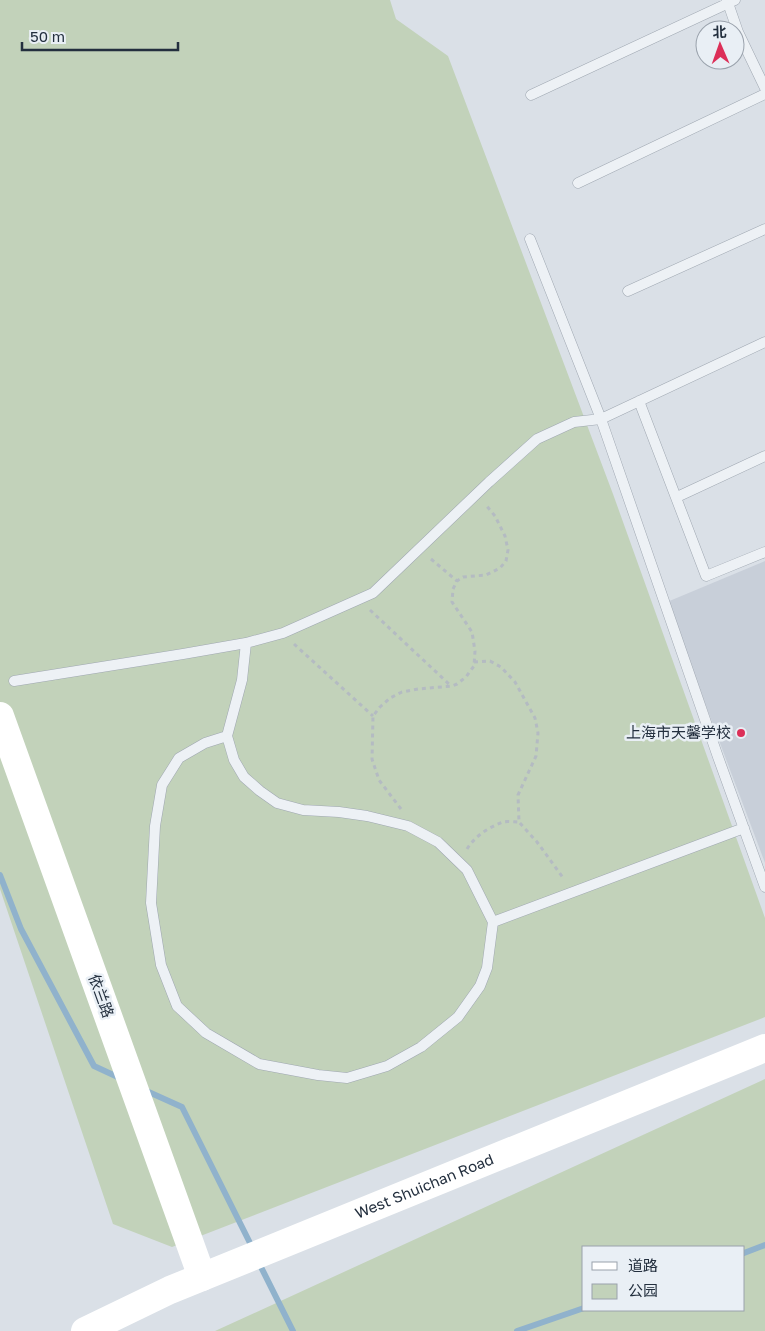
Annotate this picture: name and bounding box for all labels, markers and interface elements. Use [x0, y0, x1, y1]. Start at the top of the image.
scale bar [22, 20, 179, 52]
north arrow [695, 20, 745, 70]
text: 北 [712, 23, 727, 40]
text: 50 m [30, 27, 65, 45]
place label: 上海市天馨学校 [626, 723, 731, 741]
marker: 上海市天馨学校 [735, 727, 747, 739]
street label: 依兰路 [86, 971, 118, 1020]
street label: West Shuichan Road [352, 1149, 496, 1222]
legend [582, 1246, 745, 1311]
text: 道路 [628, 1256, 658, 1274]
text: 公园 [628, 1281, 658, 1299]

